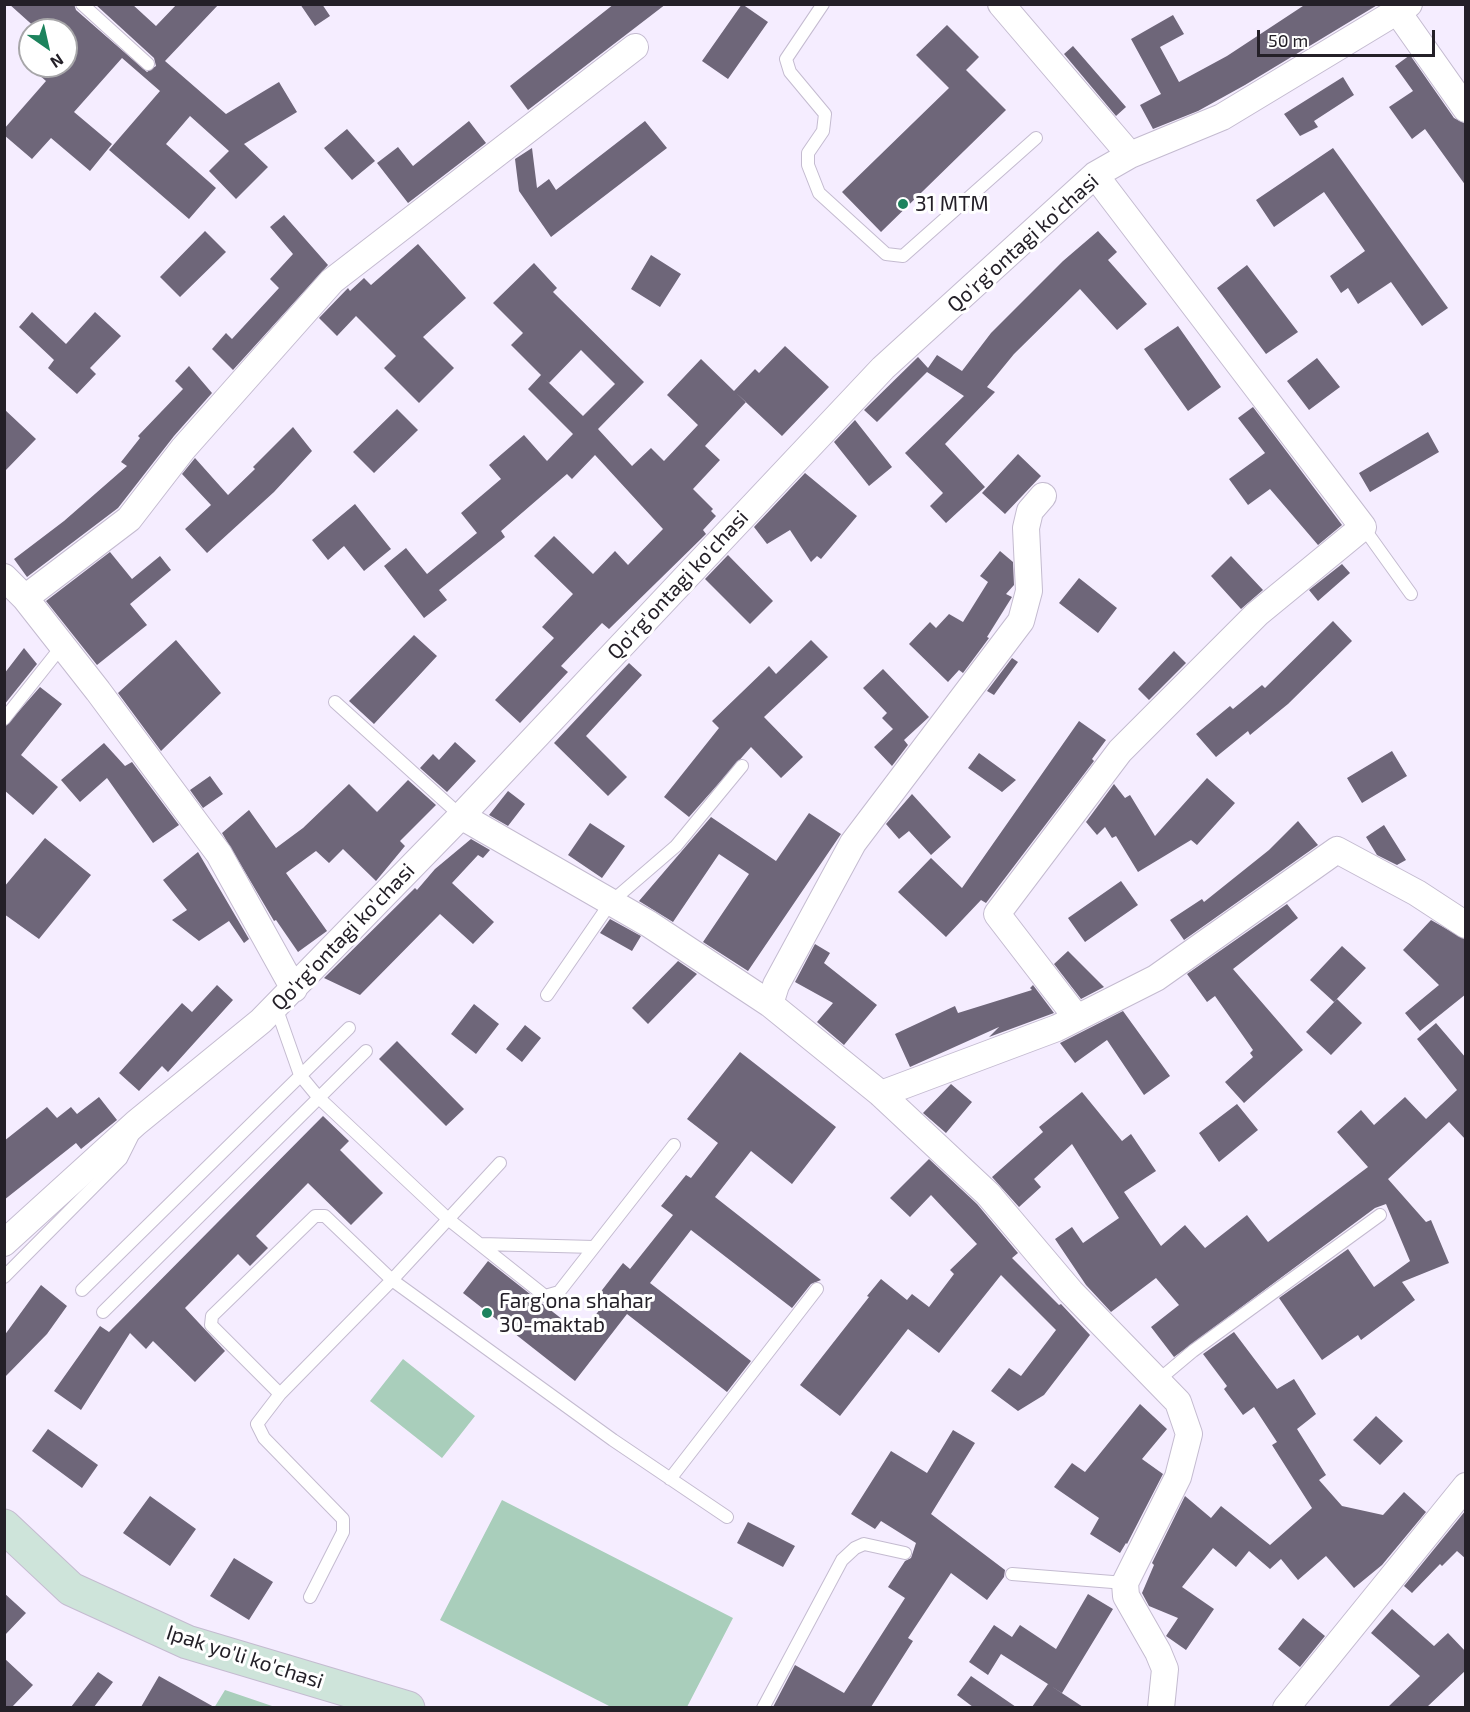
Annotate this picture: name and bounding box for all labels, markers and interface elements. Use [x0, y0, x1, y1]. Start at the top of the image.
north arrow [18, 18, 78, 78]
scale bar [1260, 18, 1438, 56]
text: 50 m [1268, 29, 1308, 51]
text: N [47, 51, 67, 73]
street label: Qo'rg'ontagi ko'chasi [942, 168, 1104, 318]
place label: 31 MTM [915, 191, 989, 217]
marker: 31 MTM [896, 197, 910, 211]
street label: Qo'rg'ontagi ko'chasi [602, 505, 754, 665]
street label: Qo'rg'ontagi ko'chasi [266, 858, 420, 1016]
place label: Farg'ona shahar 30-maktab [499, 1288, 652, 1338]
marker: Farg'ona shahar 30-maktab [480, 1306, 494, 1320]
street label: Ipak yo'li ko'chasi [163, 1620, 327, 1694]

